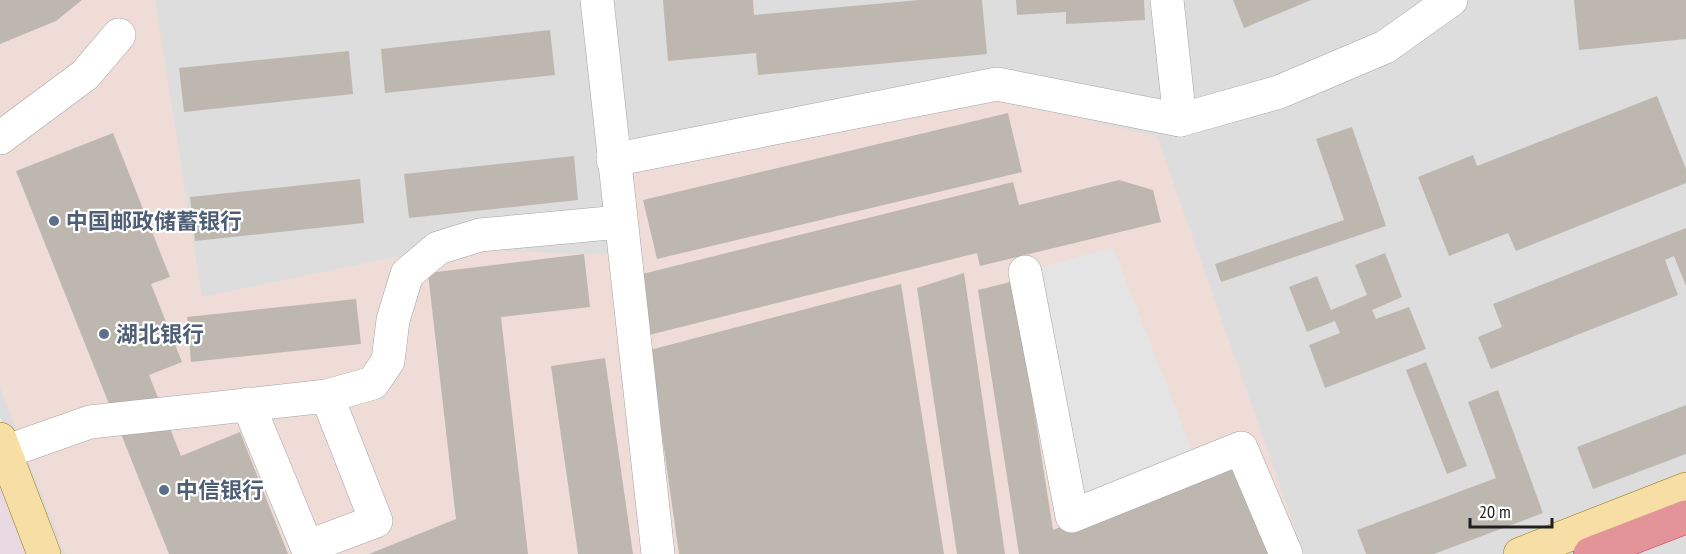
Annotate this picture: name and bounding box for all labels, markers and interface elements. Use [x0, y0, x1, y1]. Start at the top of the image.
place label: 中国邮政储蓄银行 [66, 207, 242, 235]
marker: 中国邮政储蓄银行 [47, 214, 61, 228]
place label: 湖北银行 [116, 320, 204, 348]
marker: 湖北银行 [97, 327, 111, 341]
place label: 中信银行 [176, 476, 264, 504]
marker: 中信银行 [157, 483, 171, 497]
scale bar [1470, 491, 1552, 529]
text: 20 m [1479, 500, 1511, 523]

